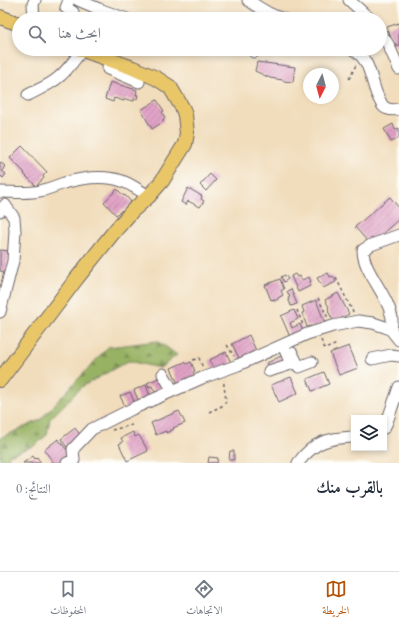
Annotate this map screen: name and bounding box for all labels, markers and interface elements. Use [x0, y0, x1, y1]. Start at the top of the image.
search box [12, 12, 387, 56]
icon: search [26, 23, 48, 45]
text: ابحث هنا [58, 23, 101, 42]
north arrow [303, 68, 339, 104]
map controls [351, 415, 387, 451]
button: layers [351, 415, 387, 451]
text: بالقرب منك [316, 476, 383, 498]
text: النتائج: 0 [16, 480, 51, 497]
tab: المحفوظات [50, 578, 86, 621]
tab: الاتجاهات [186, 578, 223, 621]
tab: الخريطة [322, 578, 349, 621]

